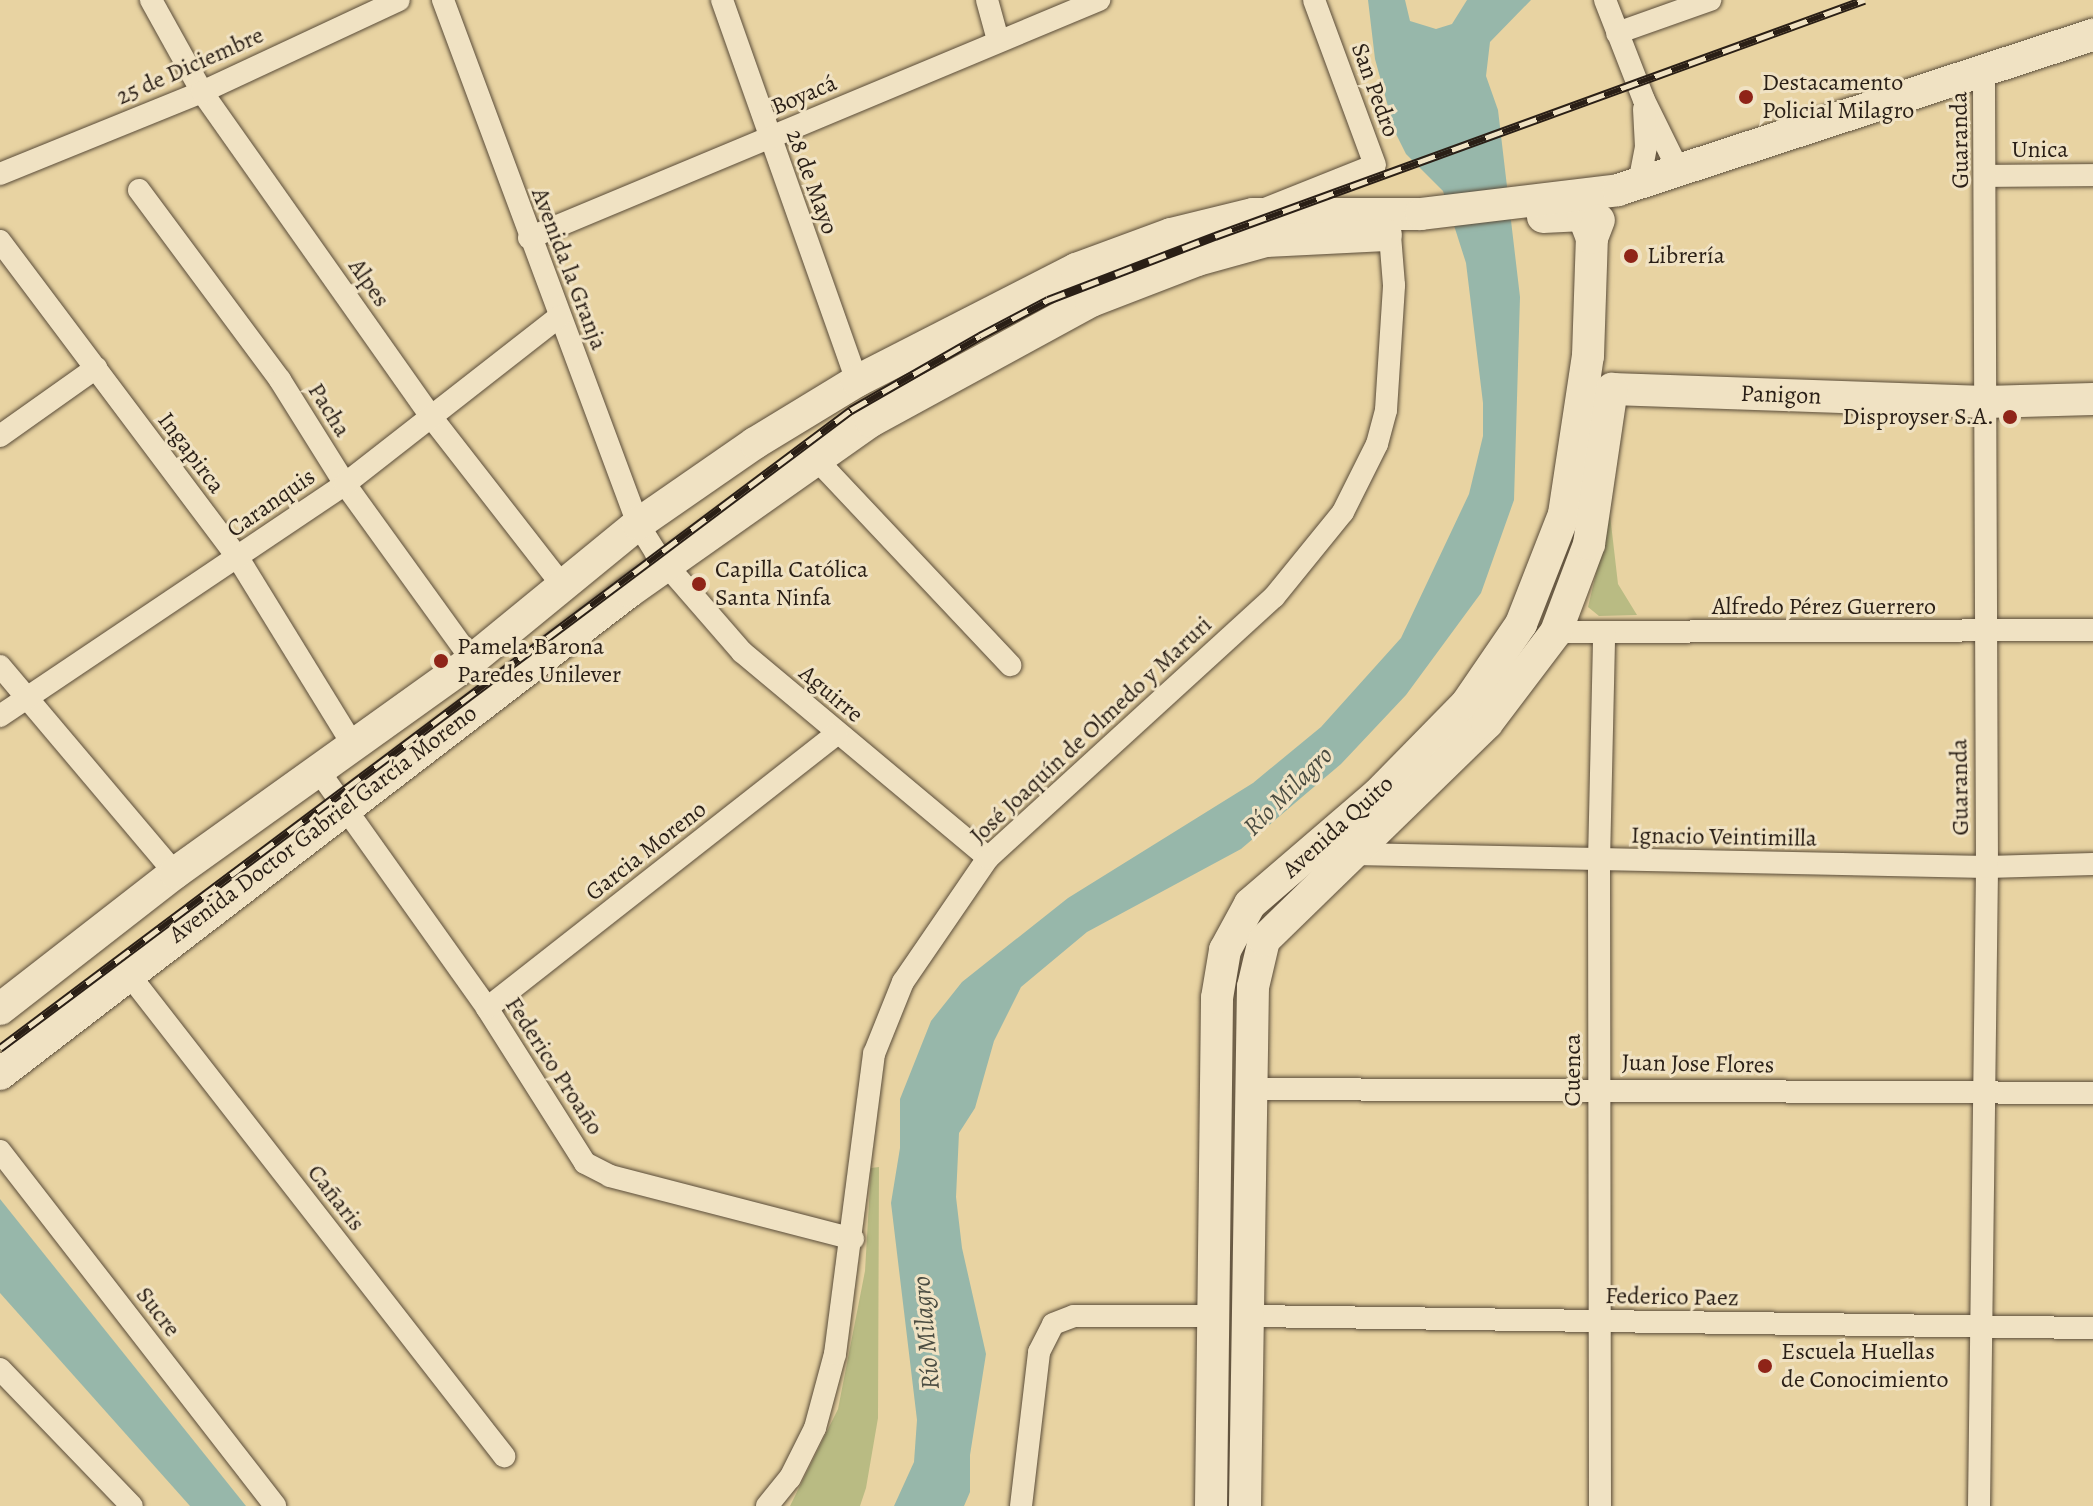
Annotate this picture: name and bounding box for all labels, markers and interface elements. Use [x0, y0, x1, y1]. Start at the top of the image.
street label: 25 de Diciembre [112, 21, 268, 111]
street label: San Pedro [1345, 39, 1405, 141]
street label: Boyacá [767, 68, 841, 122]
place label: Destacamento Policial Milagro [1762, 69, 1914, 125]
marker: Destacamento Policial Milagro [1737, 88, 1755, 106]
street label: Guaranda [1945, 91, 1975, 189]
street label: 28 de Mayo [780, 126, 844, 238]
street label: Unica [2012, 136, 2068, 164]
street label: Avenida la Granja [525, 184, 613, 354]
place label: Librería [1647, 242, 1725, 270]
marker: Librería [1622, 247, 1640, 265]
street label: Alpes [342, 253, 396, 313]
street label: Pacha [301, 378, 357, 442]
street label: Panigon [1740, 379, 1822, 411]
place label: Disproyser S.A. [1843, 403, 1994, 431]
street label: Ingapirca [151, 407, 231, 499]
marker: Disproyser S.A. [2001, 408, 2019, 426]
street label: Caranquis [221, 462, 321, 544]
place label: Capilla Católica Santa Ninfa [715, 556, 868, 612]
marker: Capilla Católica Santa Ninfa [690, 575, 708, 593]
street label: Alfredo Pérez Guerrero [1712, 593, 1936, 621]
street label: José Joaquín de Olmedo y Maruri [964, 610, 1218, 850]
place label: Pamela Barona Paredes Unilever [457, 633, 621, 689]
marker: Pamela Barona Paredes Unilever [432, 652, 450, 670]
street label: Aguirre [793, 659, 869, 729]
street label: Avenida Doctor Gabriel García Moreno [163, 699, 483, 949]
street label: Guaranda [1945, 738, 1975, 836]
water label: Río Milagro [1237, 740, 1339, 842]
street label: Avenida Quito [1276, 770, 1400, 884]
street label: Garcia Moreno [580, 795, 712, 907]
street label: Ignacio Veintimilla [1631, 821, 1817, 853]
street label: Federico Proaño [499, 992, 609, 1140]
street label: Cuenca [1559, 1033, 1587, 1107]
street label: Juan Jose Flores [1621, 1048, 1775, 1080]
street label: Cañaris [301, 1159, 371, 1237]
water label: Río Milagro [905, 1275, 947, 1391]
street label: Sucre [130, 1281, 186, 1343]
street label: Federico Paez [1605, 1281, 1739, 1313]
place label: Escuela Huellas de Conocimiento [1781, 1338, 1948, 1394]
marker: Escuela Huellas de Conocimiento [1756, 1357, 1774, 1375]

